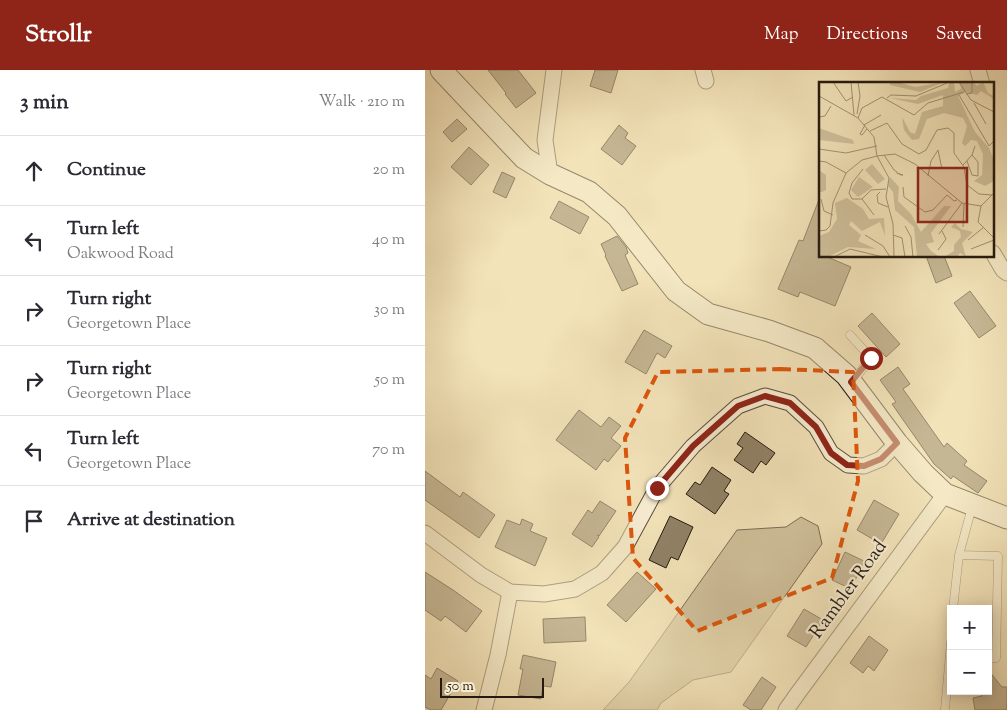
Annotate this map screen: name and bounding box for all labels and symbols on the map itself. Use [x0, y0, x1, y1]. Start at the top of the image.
inset map [819, 82, 995, 258]
route start [860, 347, 883, 370]
route end [646, 477, 669, 500]
street label: Rambler Road [804, 535, 894, 645]
scale bar [440, 675, 544, 698]

